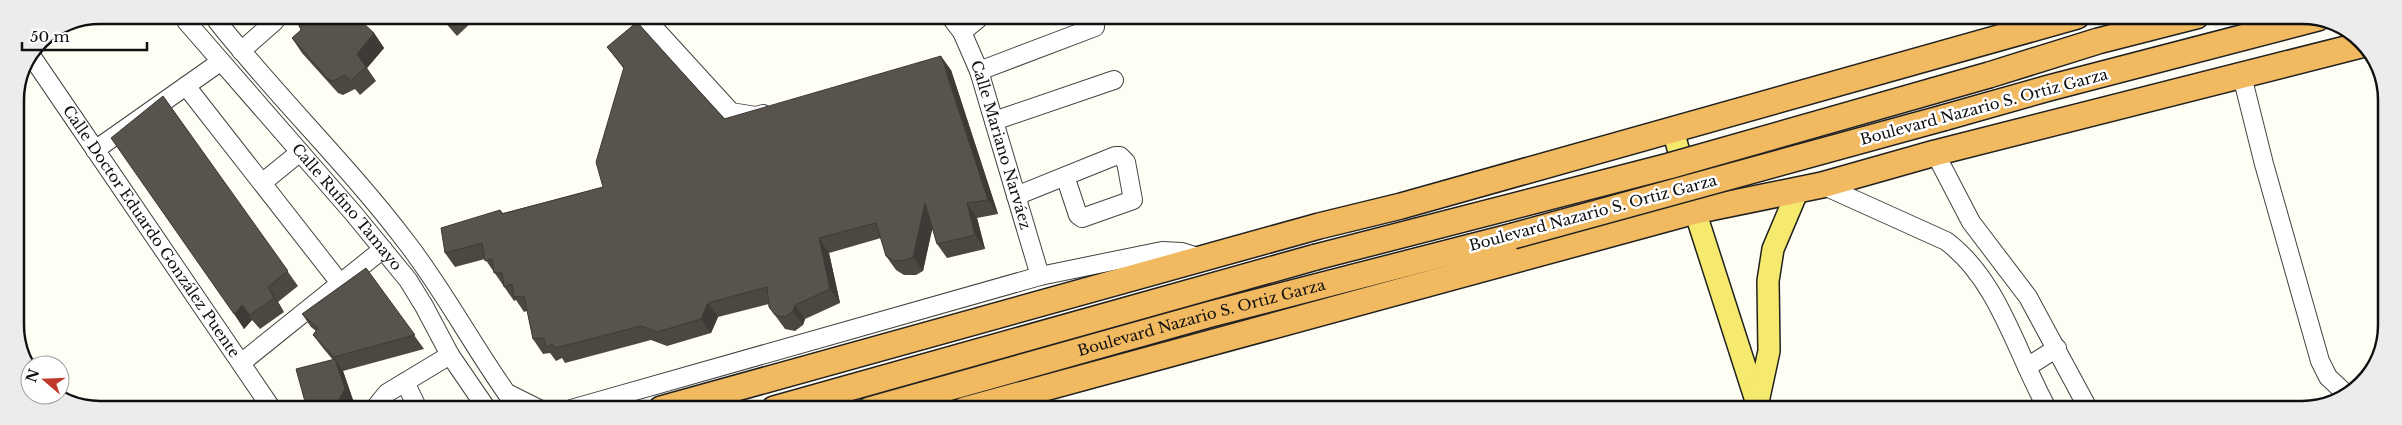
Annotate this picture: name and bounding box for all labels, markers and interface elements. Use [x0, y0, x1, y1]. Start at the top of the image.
scale bar [22, 20, 148, 52]
text: 50 m [30, 27, 70, 46]
street label: Calle Mariano Narváez [966, 57, 1036, 232]
street label: Boulevard Nazario S. Ortiz Garza [1858, 64, 2110, 149]
street label: Calle Doctor Eduardo González Puente [59, 102, 244, 361]
street label: Calle Rufino Tamayo [288, 139, 406, 274]
street label: Boulevard Nazario S. Ortiz Garza [1467, 170, 1719, 255]
street label: Boulevard Nazario S. Ortiz Garza [1075, 275, 1328, 360]
north arrow [20, 355, 70, 405]
text: N [22, 367, 43, 385]

